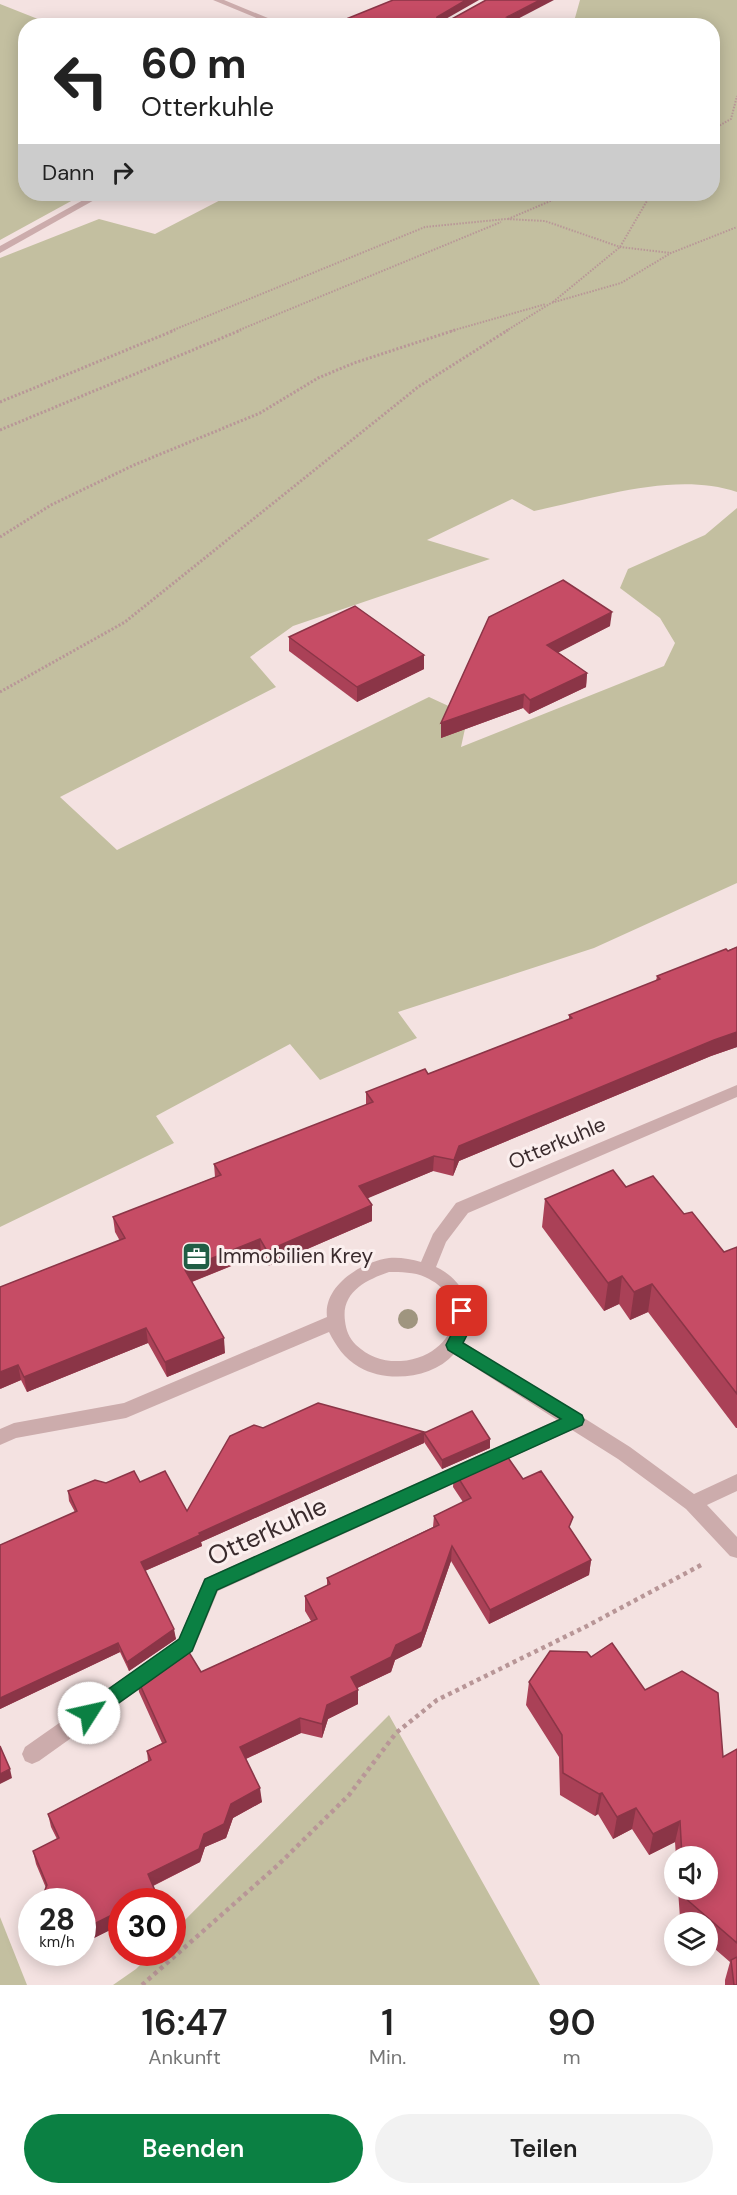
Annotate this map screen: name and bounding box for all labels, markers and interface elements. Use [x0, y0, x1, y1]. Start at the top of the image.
text: 60 m [141, 36, 247, 91]
icon: left [42, 42, 120, 120]
text: Otterkuhle [141, 89, 274, 124]
icon: right [106, 156, 139, 189]
text: Dann [42, 158, 94, 187]
street label: Otterkuhle [504, 1110, 610, 1176]
office icon: Immobilien Krey [181, 1240, 213, 1272]
place label: Immobilien Krey [218, 1242, 373, 1270]
pin [436, 1285, 487, 1336]
icon: arrive [445, 1294, 478, 1327]
street label: Otterkuhle [202, 1489, 332, 1573]
position arrow [57, 1681, 121, 1745]
map controls [664, 1846, 718, 1966]
button: sound [664, 1846, 718, 1900]
speed limit sign: 30 [108, 1888, 186, 1966]
text: 28 [39, 1900, 75, 1939]
button: layers [664, 1912, 718, 1966]
text: km/h [39, 1932, 75, 1952]
text: 16:47 [141, 1999, 228, 2046]
text: 1 [381, 1999, 394, 2046]
text: 90 [548, 1999, 596, 2046]
text: Ankunft [148, 2044, 221, 2070]
text: Min. [369, 2044, 406, 2070]
text: m [563, 2044, 580, 2070]
button: Beenden [24, 2114, 363, 2183]
button: Teilen [375, 2114, 713, 2183]

